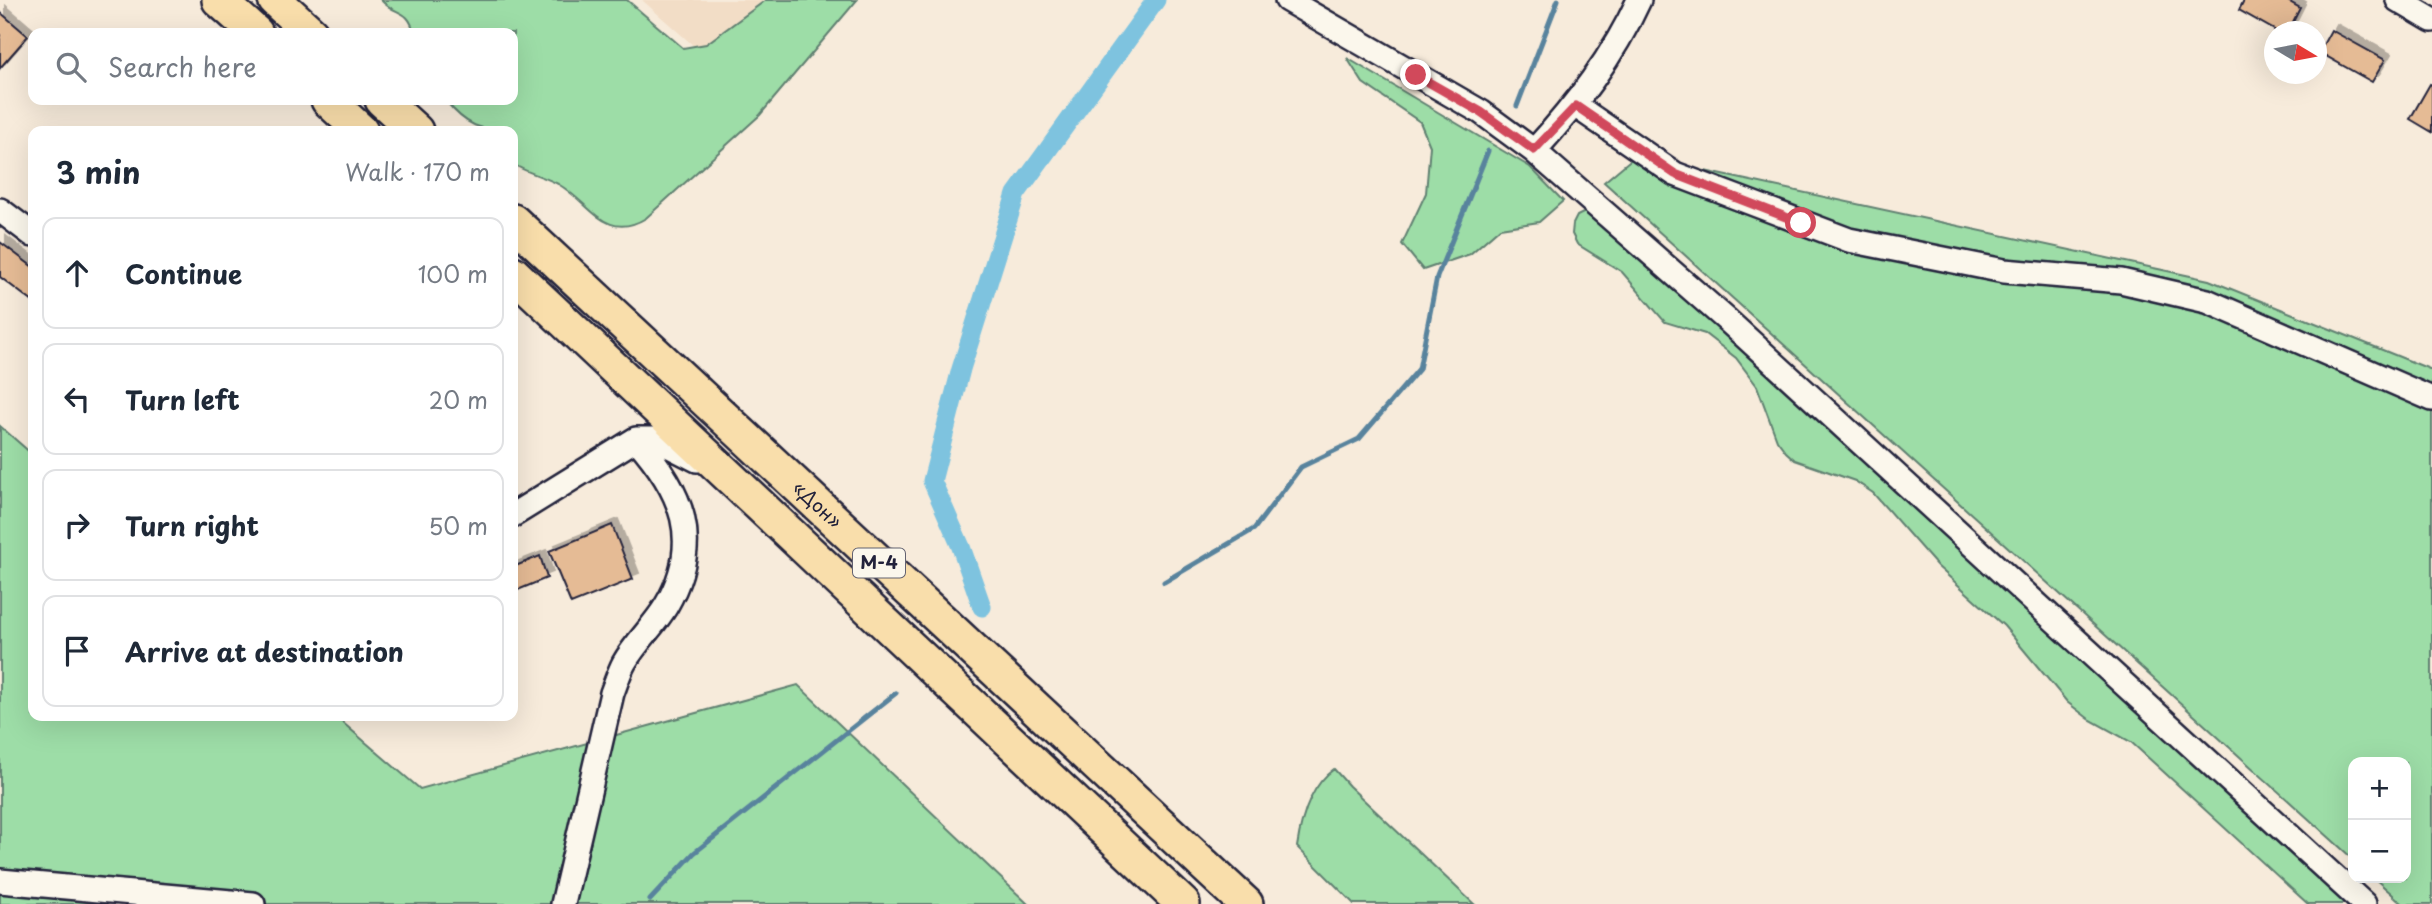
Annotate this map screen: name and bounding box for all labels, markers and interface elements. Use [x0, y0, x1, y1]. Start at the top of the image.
north arrow [2264, 21, 2327, 84]
search box [28, 28, 518, 105]
text: Search here [108, 47, 257, 86]
icon: search [52, 48, 90, 86]
route end [1400, 59, 1431, 90]
text: 3 min [56, 149, 141, 194]
text: Walk · 170 m [345, 154, 490, 189]
route start [1785, 207, 1816, 238]
icon: ahead [58, 254, 96, 292]
text: Continue [125, 254, 242, 293]
text: 100 m [418, 256, 488, 291]
icon: left [58, 380, 96, 418]
text: Turn left [125, 380, 240, 419]
text: 20 m [429, 382, 488, 417]
street label: «Дон» [787, 474, 849, 534]
icon: right [58, 506, 96, 544]
text: Turn right [125, 506, 259, 545]
text: 50 m [428, 508, 488, 543]
road number: М-4 [853, 548, 905, 578]
icon: arrive [58, 632, 96, 670]
text: Arrive at destination [125, 632, 404, 671]
map controls [2348, 757, 2411, 883]
button: + [2348, 757, 2411, 820]
button: − [2348, 820, 2411, 883]

